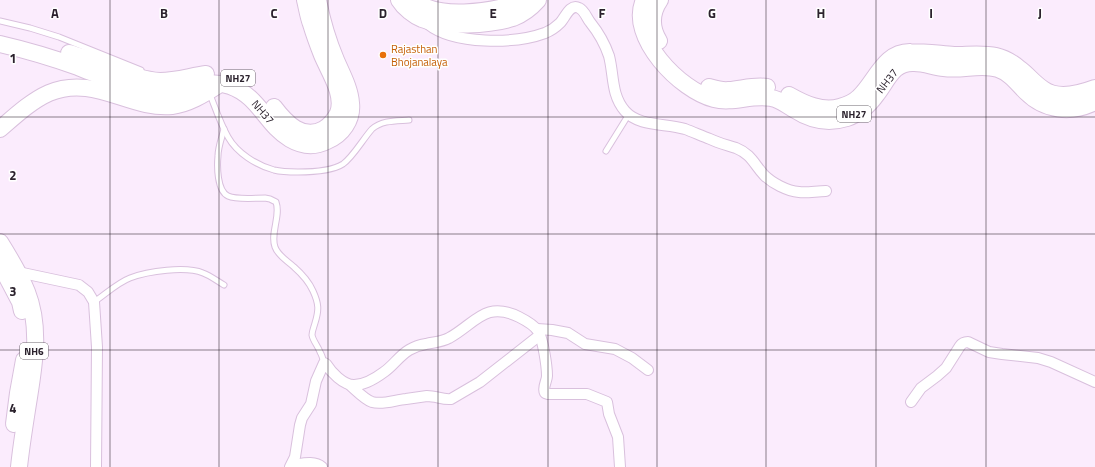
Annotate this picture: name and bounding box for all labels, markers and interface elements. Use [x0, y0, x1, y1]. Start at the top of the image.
text: A [51, 3, 59, 23]
text: B [160, 3, 168, 23]
text: C [270, 3, 278, 23]
text: D [379, 3, 387, 23]
text: E [489, 3, 497, 23]
text: F [599, 3, 606, 23]
text: G [708, 3, 716, 23]
text: H [817, 3, 825, 23]
text: I [929, 3, 933, 23]
text: J [1038, 3, 1042, 23]
place label: Rajasthan Bhojanalaya [391, 41, 448, 70]
text: 1 [9, 48, 17, 68]
marker: Rajasthan Bhojanalaya [378, 50, 388, 60]
street label: NH37 [872, 65, 902, 97]
road number: NH27 [221, 70, 255, 86]
street label: NH37 [248, 96, 278, 128]
road number: NH27 [837, 106, 871, 122]
text: 2 [9, 165, 17, 185]
text: 3 [9, 281, 17, 301]
road number: NH6 [20, 343, 48, 359]
text: 4 [9, 398, 17, 418]

